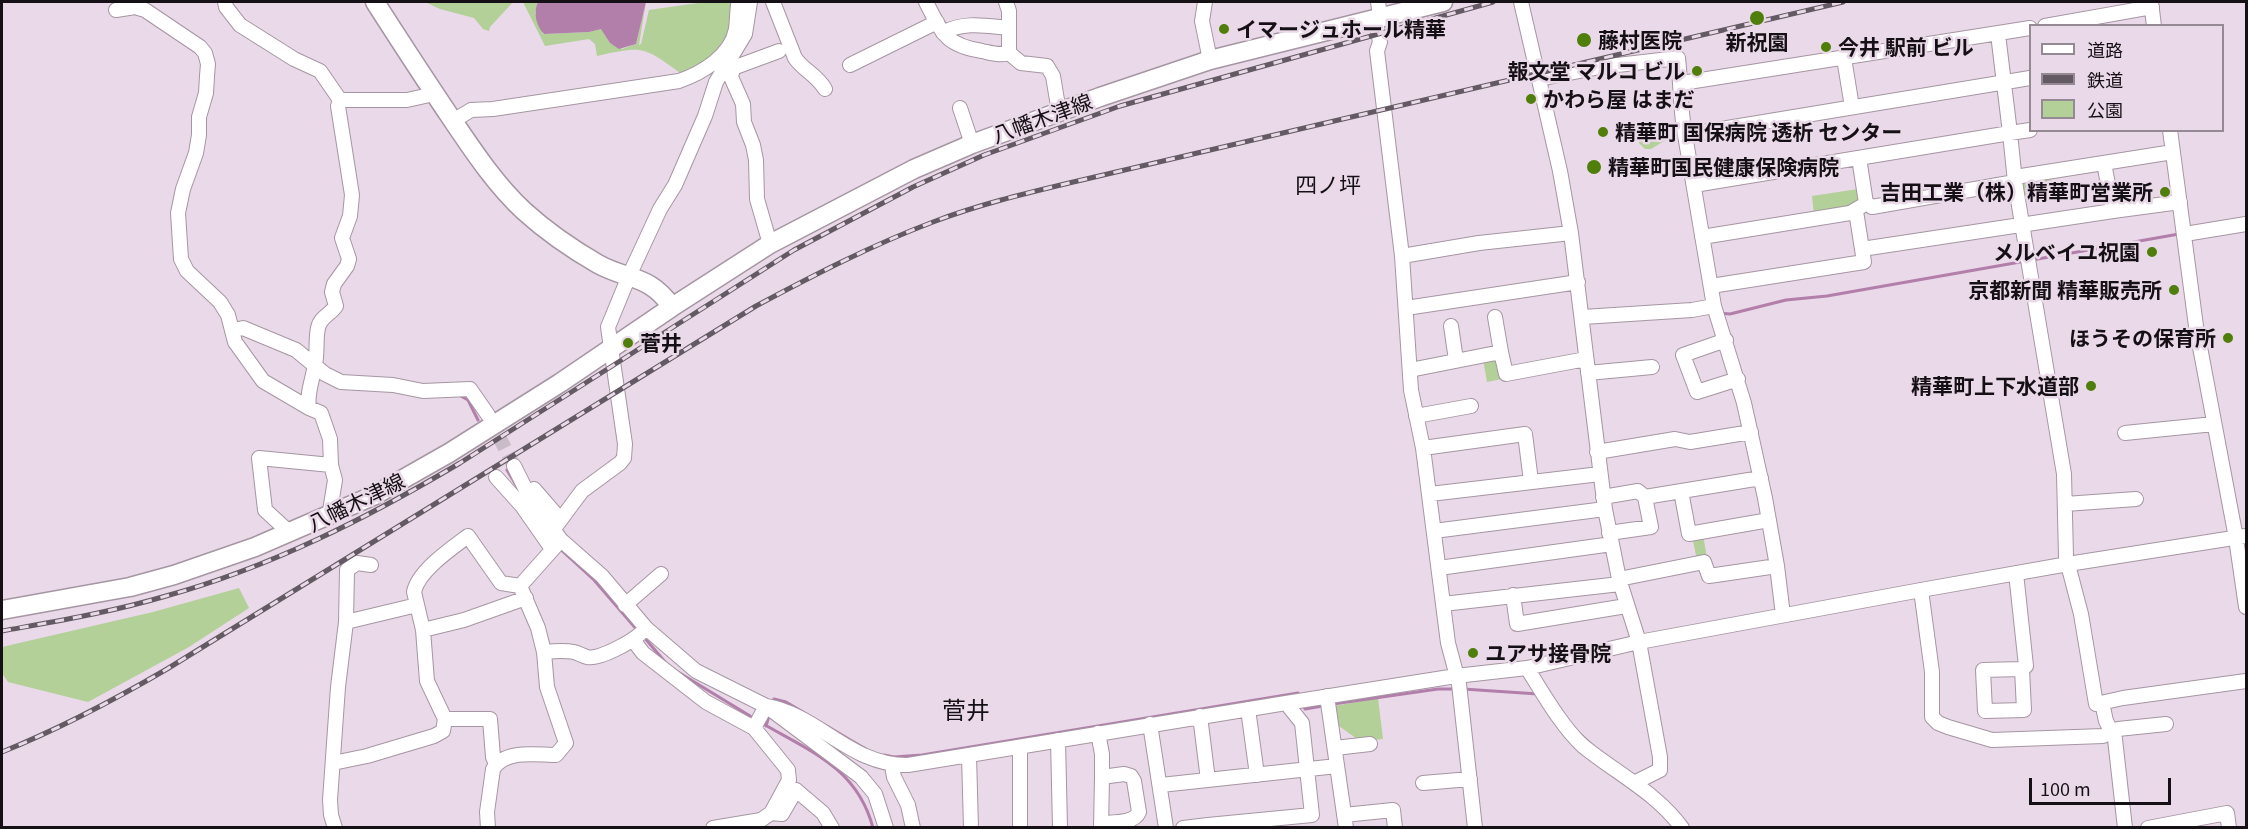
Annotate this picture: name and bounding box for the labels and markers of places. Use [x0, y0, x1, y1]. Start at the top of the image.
marker: 新祝園 [1748, 9, 1766, 27]
place label: イマージュホール精華 [1236, 16, 1446, 42]
marker: イマージュホール精華 [1217, 22, 1231, 36]
place label: 藤村医院 [1598, 27, 1682, 53]
place label: 新祝園 [1726, 29, 1788, 55]
marker: 藤村医院 [1575, 31, 1593, 49]
place label: 今井 駅前 ビル [1838, 34, 1974, 60]
marker: 今井 駅前 ビル [1819, 40, 1833, 54]
place label: 報文堂 マルコ ビル [1507, 58, 1685, 84]
marker: 報文堂 マルコ ビル [1690, 64, 1704, 78]
place label: かわら屋 はまだ [1543, 86, 1695, 112]
marker: かわら屋 はまだ [1524, 92, 1538, 106]
place label: 精華町 国保病院 透析 センター [1615, 119, 1902, 145]
marker: 精華町 国保病院 透析 センター [1596, 125, 1610, 139]
place label: 精華町国民健康保険病院 [1608, 154, 1839, 180]
marker: 精華町国民健康保険病院 [1585, 158, 1603, 176]
place label: 吉田工業（株）精華町営業所 [1880, 179, 2153, 205]
marker: 吉田工業（株）精華町営業所 [2158, 185, 2172, 199]
place label: メルベイユ祝園 [1993, 239, 2140, 265]
marker: メルベイユ祝園 [2145, 245, 2159, 259]
place label: 京都新聞 精華販売所 [1968, 277, 2162, 303]
marker: 京都新聞 精華販売所 [2167, 283, 2181, 297]
place label: ほうその保育所 [2069, 325, 2216, 351]
place label: 菅井 [640, 330, 682, 356]
marker: ほうその保育所 [2221, 331, 2235, 345]
marker: 菅井 [621, 336, 635, 350]
place label: 精華町上下水道部 [1911, 373, 2079, 399]
marker: 精華町上下水道部 [2084, 379, 2098, 393]
place label: ユアサ接骨院 [1485, 640, 1611, 666]
marker: ユアサ接骨院 [1466, 646, 1480, 660]

